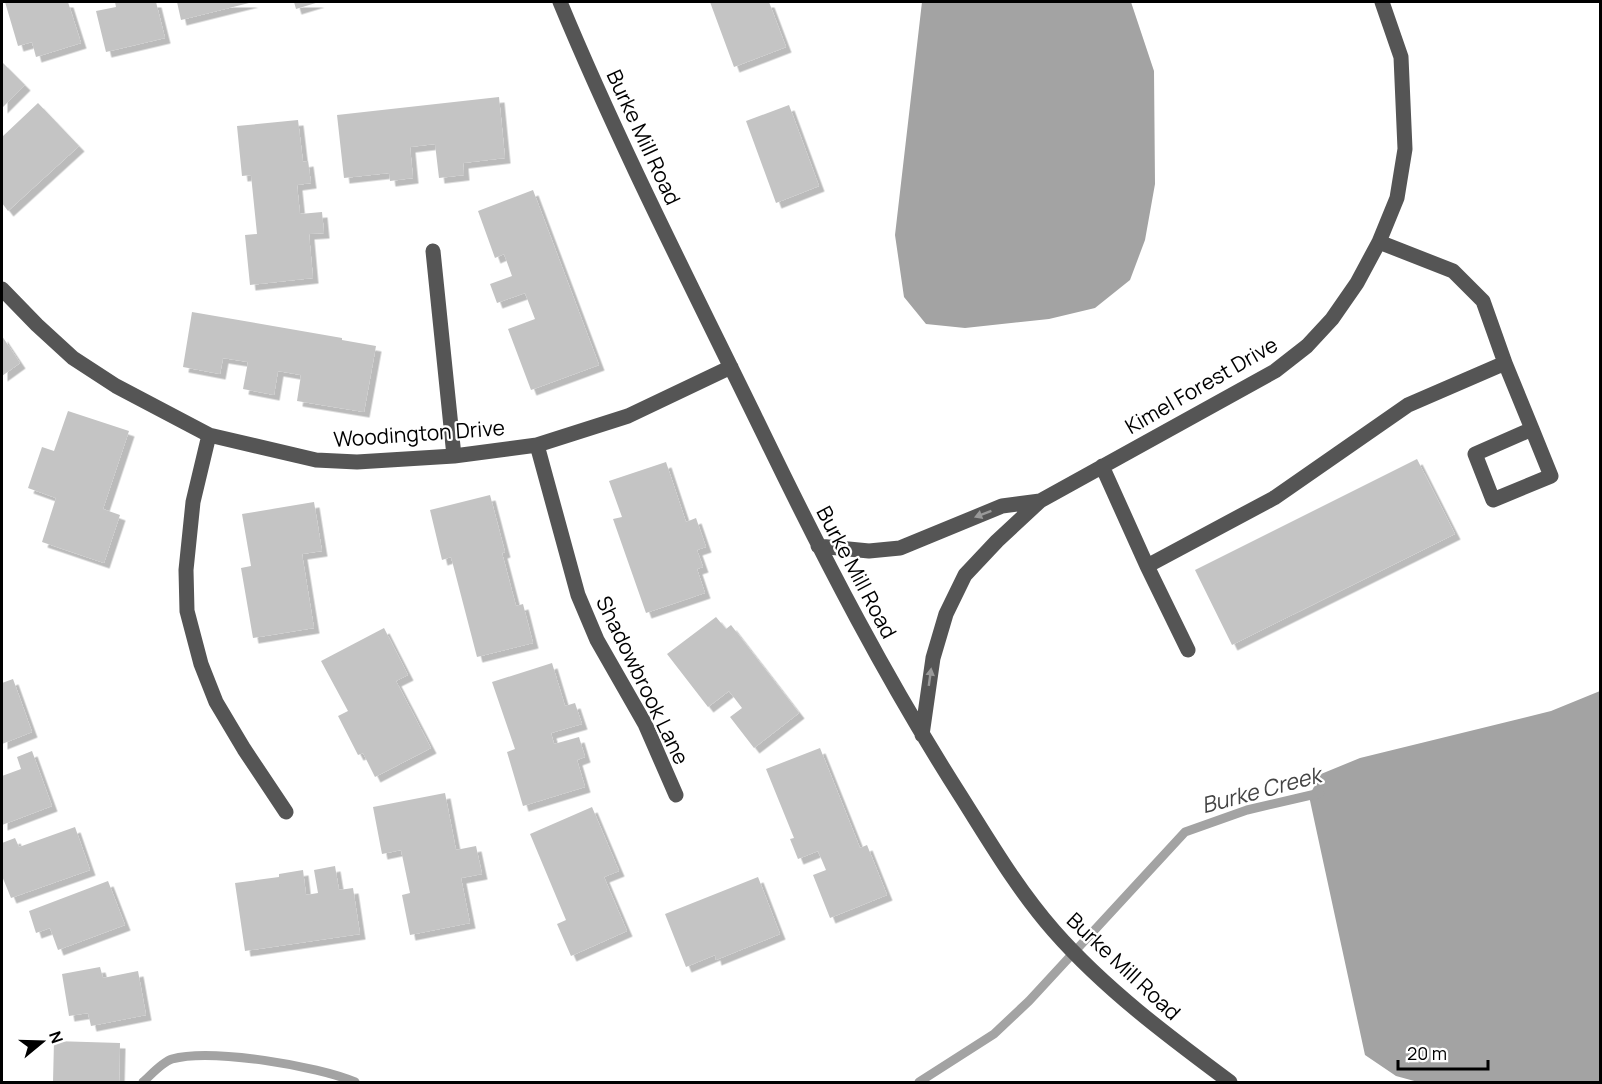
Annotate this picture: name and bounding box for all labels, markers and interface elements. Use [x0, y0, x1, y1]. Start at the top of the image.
street label: Burke Mill Road [600, 65, 688, 209]
street label: Kimel Forest Drive [1120, 330, 1282, 440]
street label: Woodington Drive [332, 413, 506, 453]
street label: Burke Mill Road [810, 501, 904, 643]
one-way arrow [974, 509, 992, 519]
street label: Shadowbrook Lane [590, 591, 696, 769]
one-way arrow [926, 667, 935, 686]
water label: Burke Creek [1198, 759, 1327, 820]
street label: Burke Mill Road [1061, 906, 1187, 1026]
north arrow [12, 1012, 72, 1072]
text: N [44, 1028, 68, 1046]
scale bar [1398, 1033, 1488, 1071]
text: 20 m [1407, 1041, 1447, 1065]

